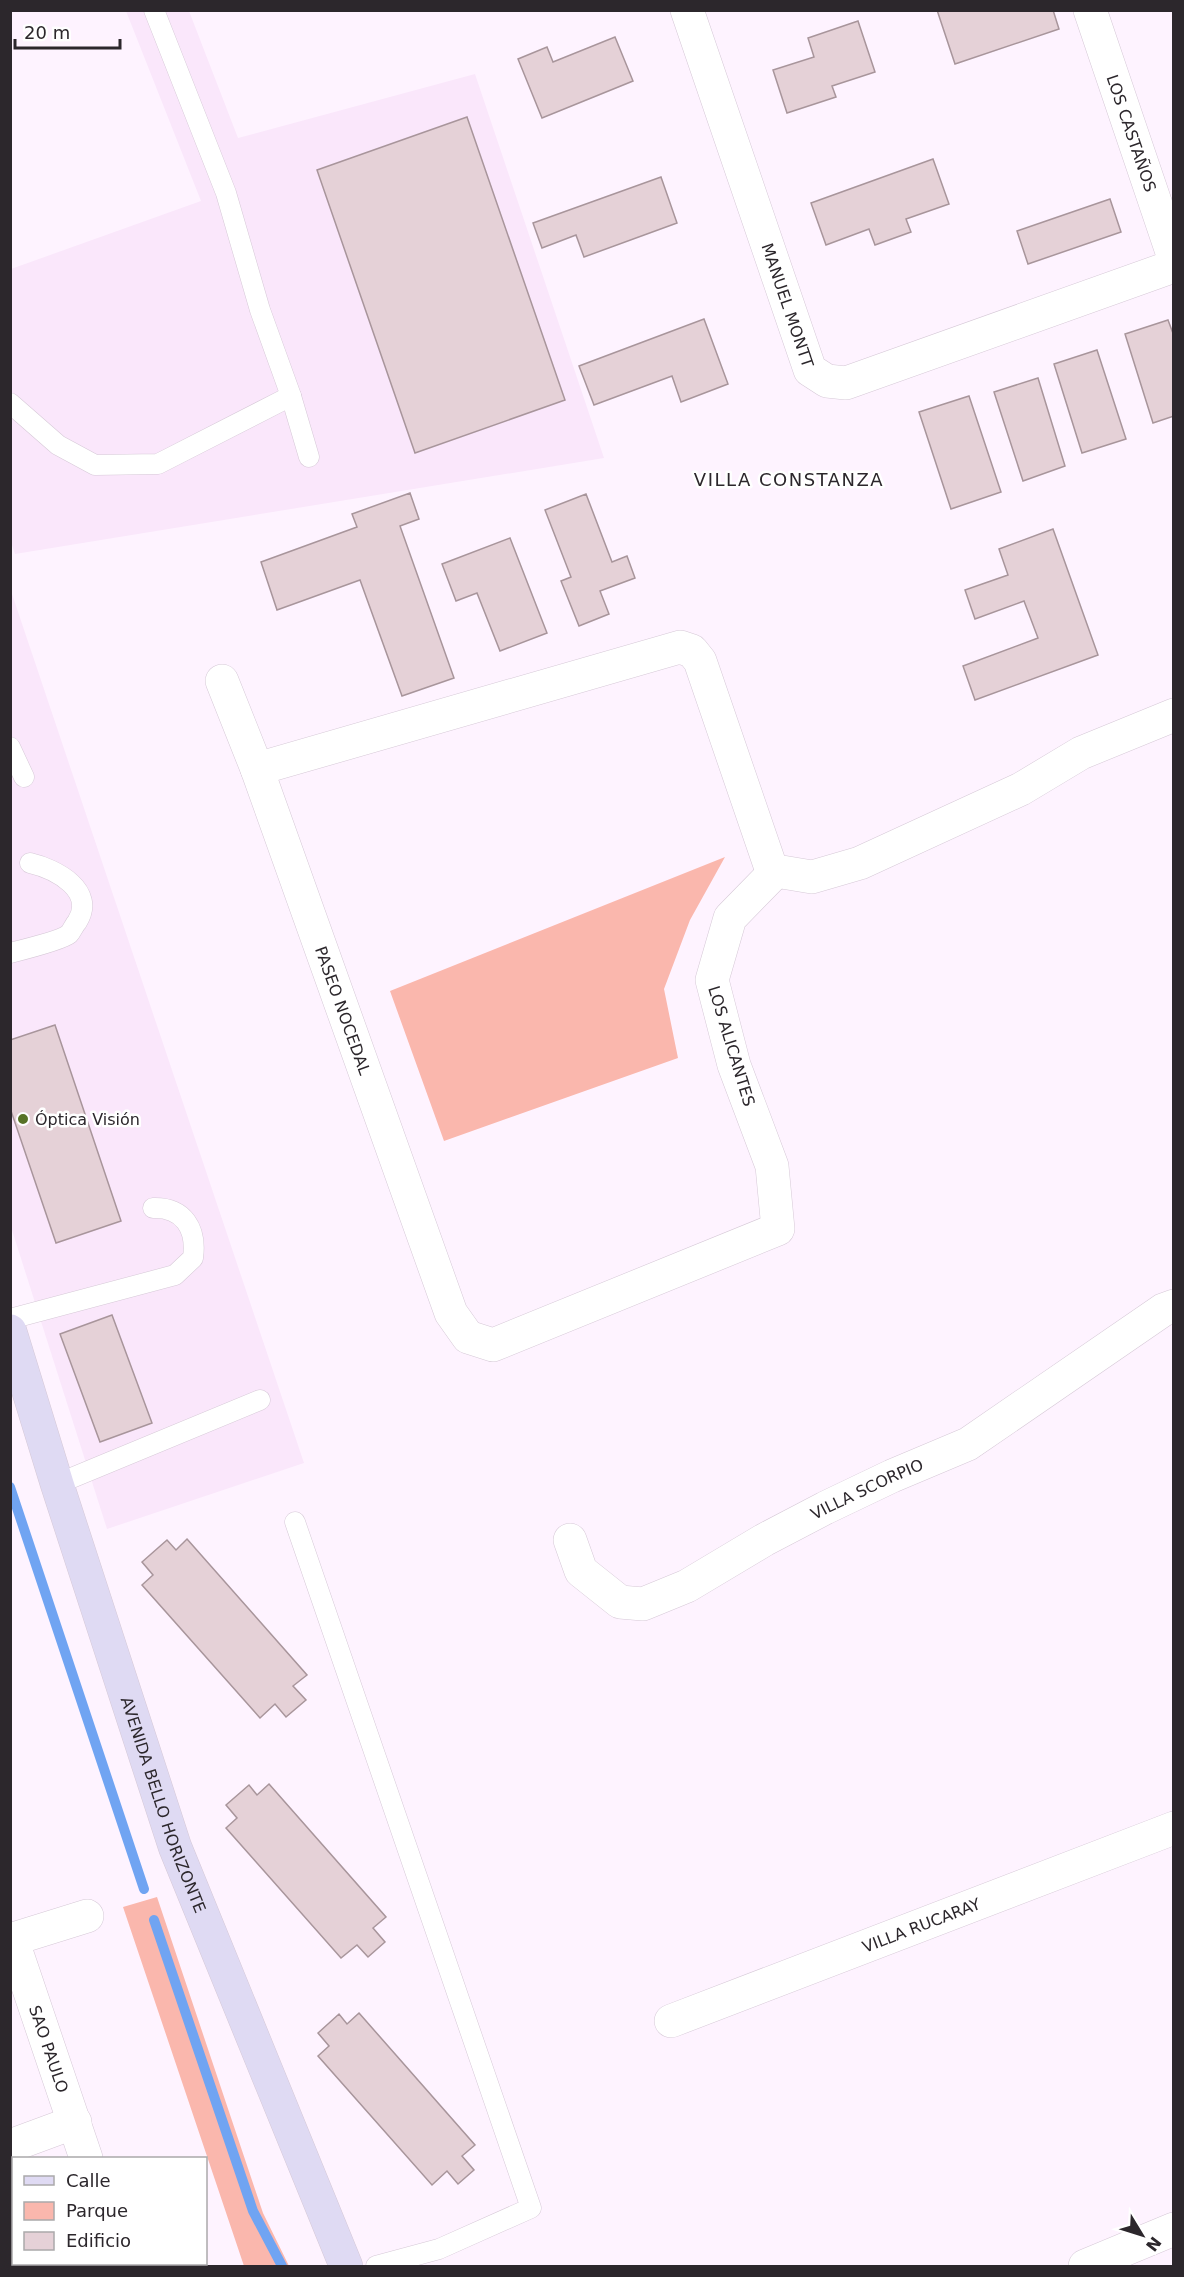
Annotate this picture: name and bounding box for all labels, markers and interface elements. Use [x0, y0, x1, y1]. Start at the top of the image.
scale bar [15, 12, 120, 50]
text: 20 m [24, 22, 70, 43]
street label: LOS CASTAÑOS [1103, 72, 1160, 194]
street label: MANUEL MONTT [757, 241, 818, 370]
district label: VILLA CONSTANZA [694, 469, 884, 490]
street label: PASEO NOCEDAL [311, 944, 374, 1078]
street label: LOS ALICANTES [704, 984, 759, 1109]
place label: Óptica Visión [35, 1110, 140, 1129]
marker: Óptica Visión [16, 1112, 30, 1126]
street label: VILLA SCORPIO [808, 1455, 926, 1524]
street label: AVENIDA BELLO HORIZONTE [117, 1694, 210, 1916]
street label: VILLA RUCARAY [860, 1894, 983, 1957]
street label: SAO PAULO [25, 2003, 72, 2095]
legend [12, 2157, 207, 2265]
text: Calle [66, 2170, 111, 2191]
text: Parque [66, 2200, 128, 2221]
north arrow [1112, 2205, 1172, 2265]
text: Edificio [66, 2230, 131, 2251]
text: N [1142, 2233, 1165, 2255]

